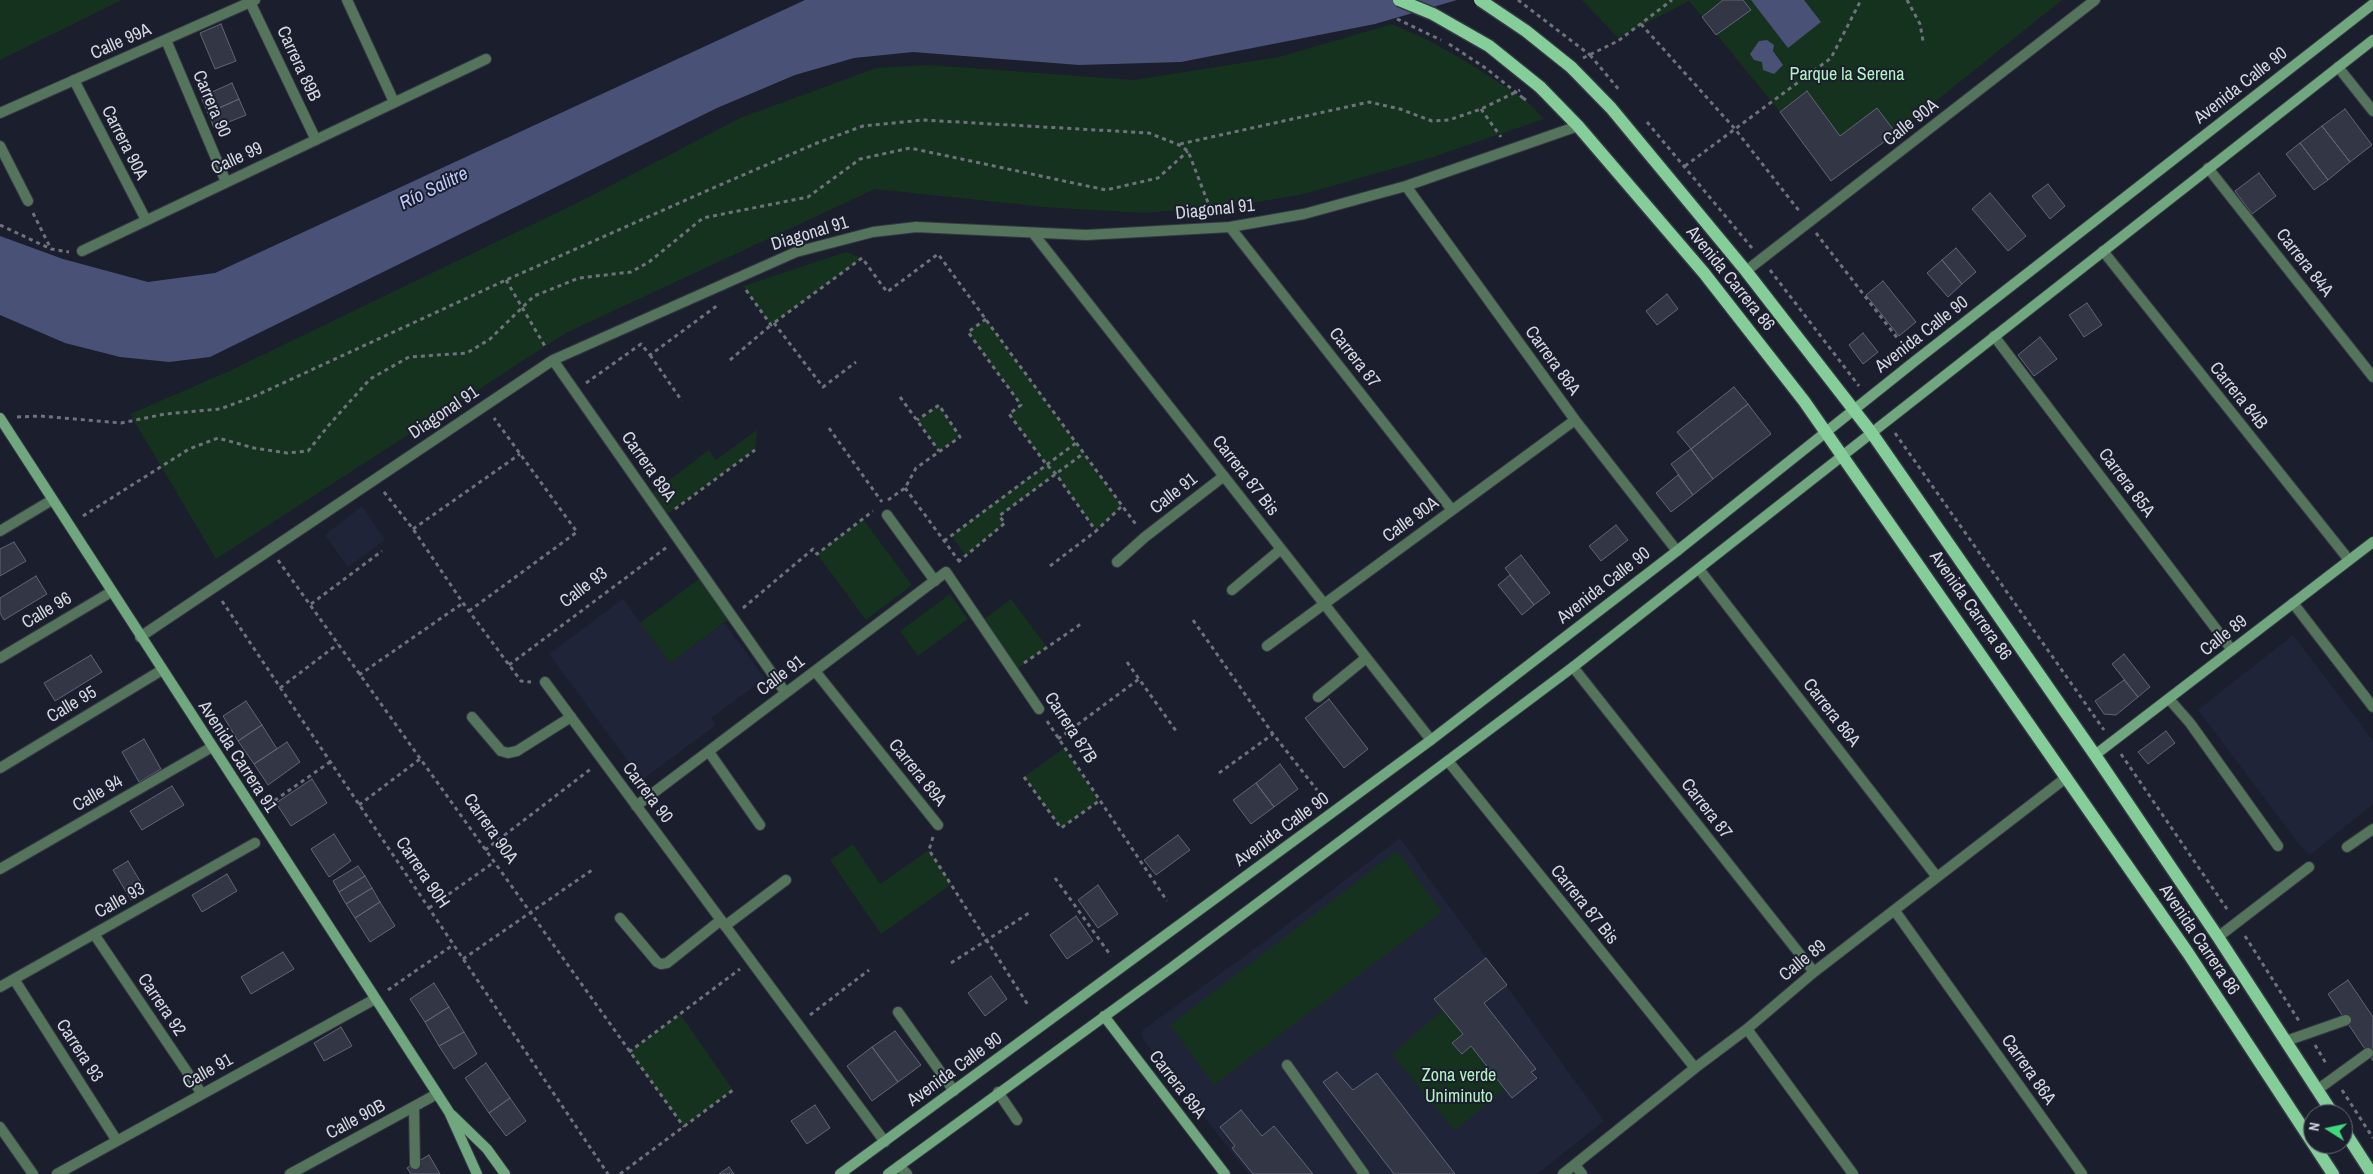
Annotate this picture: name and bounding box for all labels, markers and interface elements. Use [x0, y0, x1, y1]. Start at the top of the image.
street label: Calle 99A [87, 19, 155, 65]
street label: Carrera 89B [271, 23, 325, 105]
street label: Avenida Calle 90 [2190, 43, 2292, 129]
park label: Parque la Serena [1790, 64, 1904, 86]
street label: Carrera 90 [187, 67, 235, 141]
street label: Calle 90A [1879, 95, 1943, 151]
street label: Carrera 90A [96, 102, 152, 184]
street label: Calle 99 [208, 138, 266, 180]
water label: Río Salitre [396, 163, 472, 215]
street label: Diagonal 91 [1174, 195, 1256, 225]
street label: Diagonal 91 [769, 212, 851, 256]
street label: Avenida Carrera 86 [1681, 222, 1779, 336]
street label: Carrera 84A [2271, 225, 2337, 301]
street label: Avenida Calle 90 [1871, 292, 1973, 378]
street label: Carrera 86A [1520, 322, 1584, 400]
street label: Carrera 87 [1324, 324, 1384, 392]
street label: Carrera 84B [2204, 358, 2272, 434]
street label: Diagonal 91 [405, 382, 483, 444]
street label: Carrera 89A [616, 428, 680, 506]
street label: Carrera 87 Bis [1207, 432, 1283, 520]
street label: Carrera 85A [2093, 444, 2159, 522]
street label: Calle 91 [1146, 469, 1202, 519]
street label: Calle 90A [1379, 492, 1443, 548]
street label: Avenida Calle 90 [1553, 543, 1655, 629]
street label: Avenida Carrera 86 [1924, 547, 2016, 665]
street label: Calle 93 [556, 563, 612, 613]
street label: Calle 96 [18, 588, 76, 634]
street label: Calle 89 [2196, 611, 2252, 661]
street label: Calle 91 [753, 651, 809, 701]
street label: Carrera 86A [1798, 675, 1864, 751]
street label: Calle 95 [43, 682, 101, 728]
street label: Carrera 87B [1039, 688, 1101, 768]
street label: Avenida Carrera 91 [193, 697, 281, 817]
street label: Carrera 89A [883, 735, 951, 811]
street label: Carrera 90 [617, 758, 677, 828]
street label: Calle 94 [69, 771, 127, 817]
street label: Carrera 87 [1676, 775, 1736, 843]
street label: Avenida Calle 90 [1230, 788, 1334, 872]
street label: Carrera 90A [458, 790, 522, 868]
street label: Carrera 90H [390, 833, 454, 913]
street label: Carrera 87 Bis [1545, 861, 1623, 949]
street label: Calle 93 [91, 878, 149, 924]
street label: Avenida Carrera 86 [2154, 881, 2244, 999]
street label: Calle 89 [1775, 936, 1831, 986]
street label: Carrera 92 [132, 970, 190, 1040]
street label: Carrera 93 [51, 1016, 107, 1086]
street label: Avenida Calle 90 [903, 1028, 1007, 1112]
street label: Carrera 86A [1996, 1031, 2060, 1109]
street label: Carrera 89A [1144, 1047, 1210, 1123]
street label: Calle 91 [179, 1049, 237, 1095]
park label: Zona verde Uniminuto [1422, 1065, 1496, 1108]
street label: Calle 90B [323, 1095, 389, 1145]
north arrow [2303, 1104, 2353, 1154]
text: N [2305, 1121, 2324, 1132]

